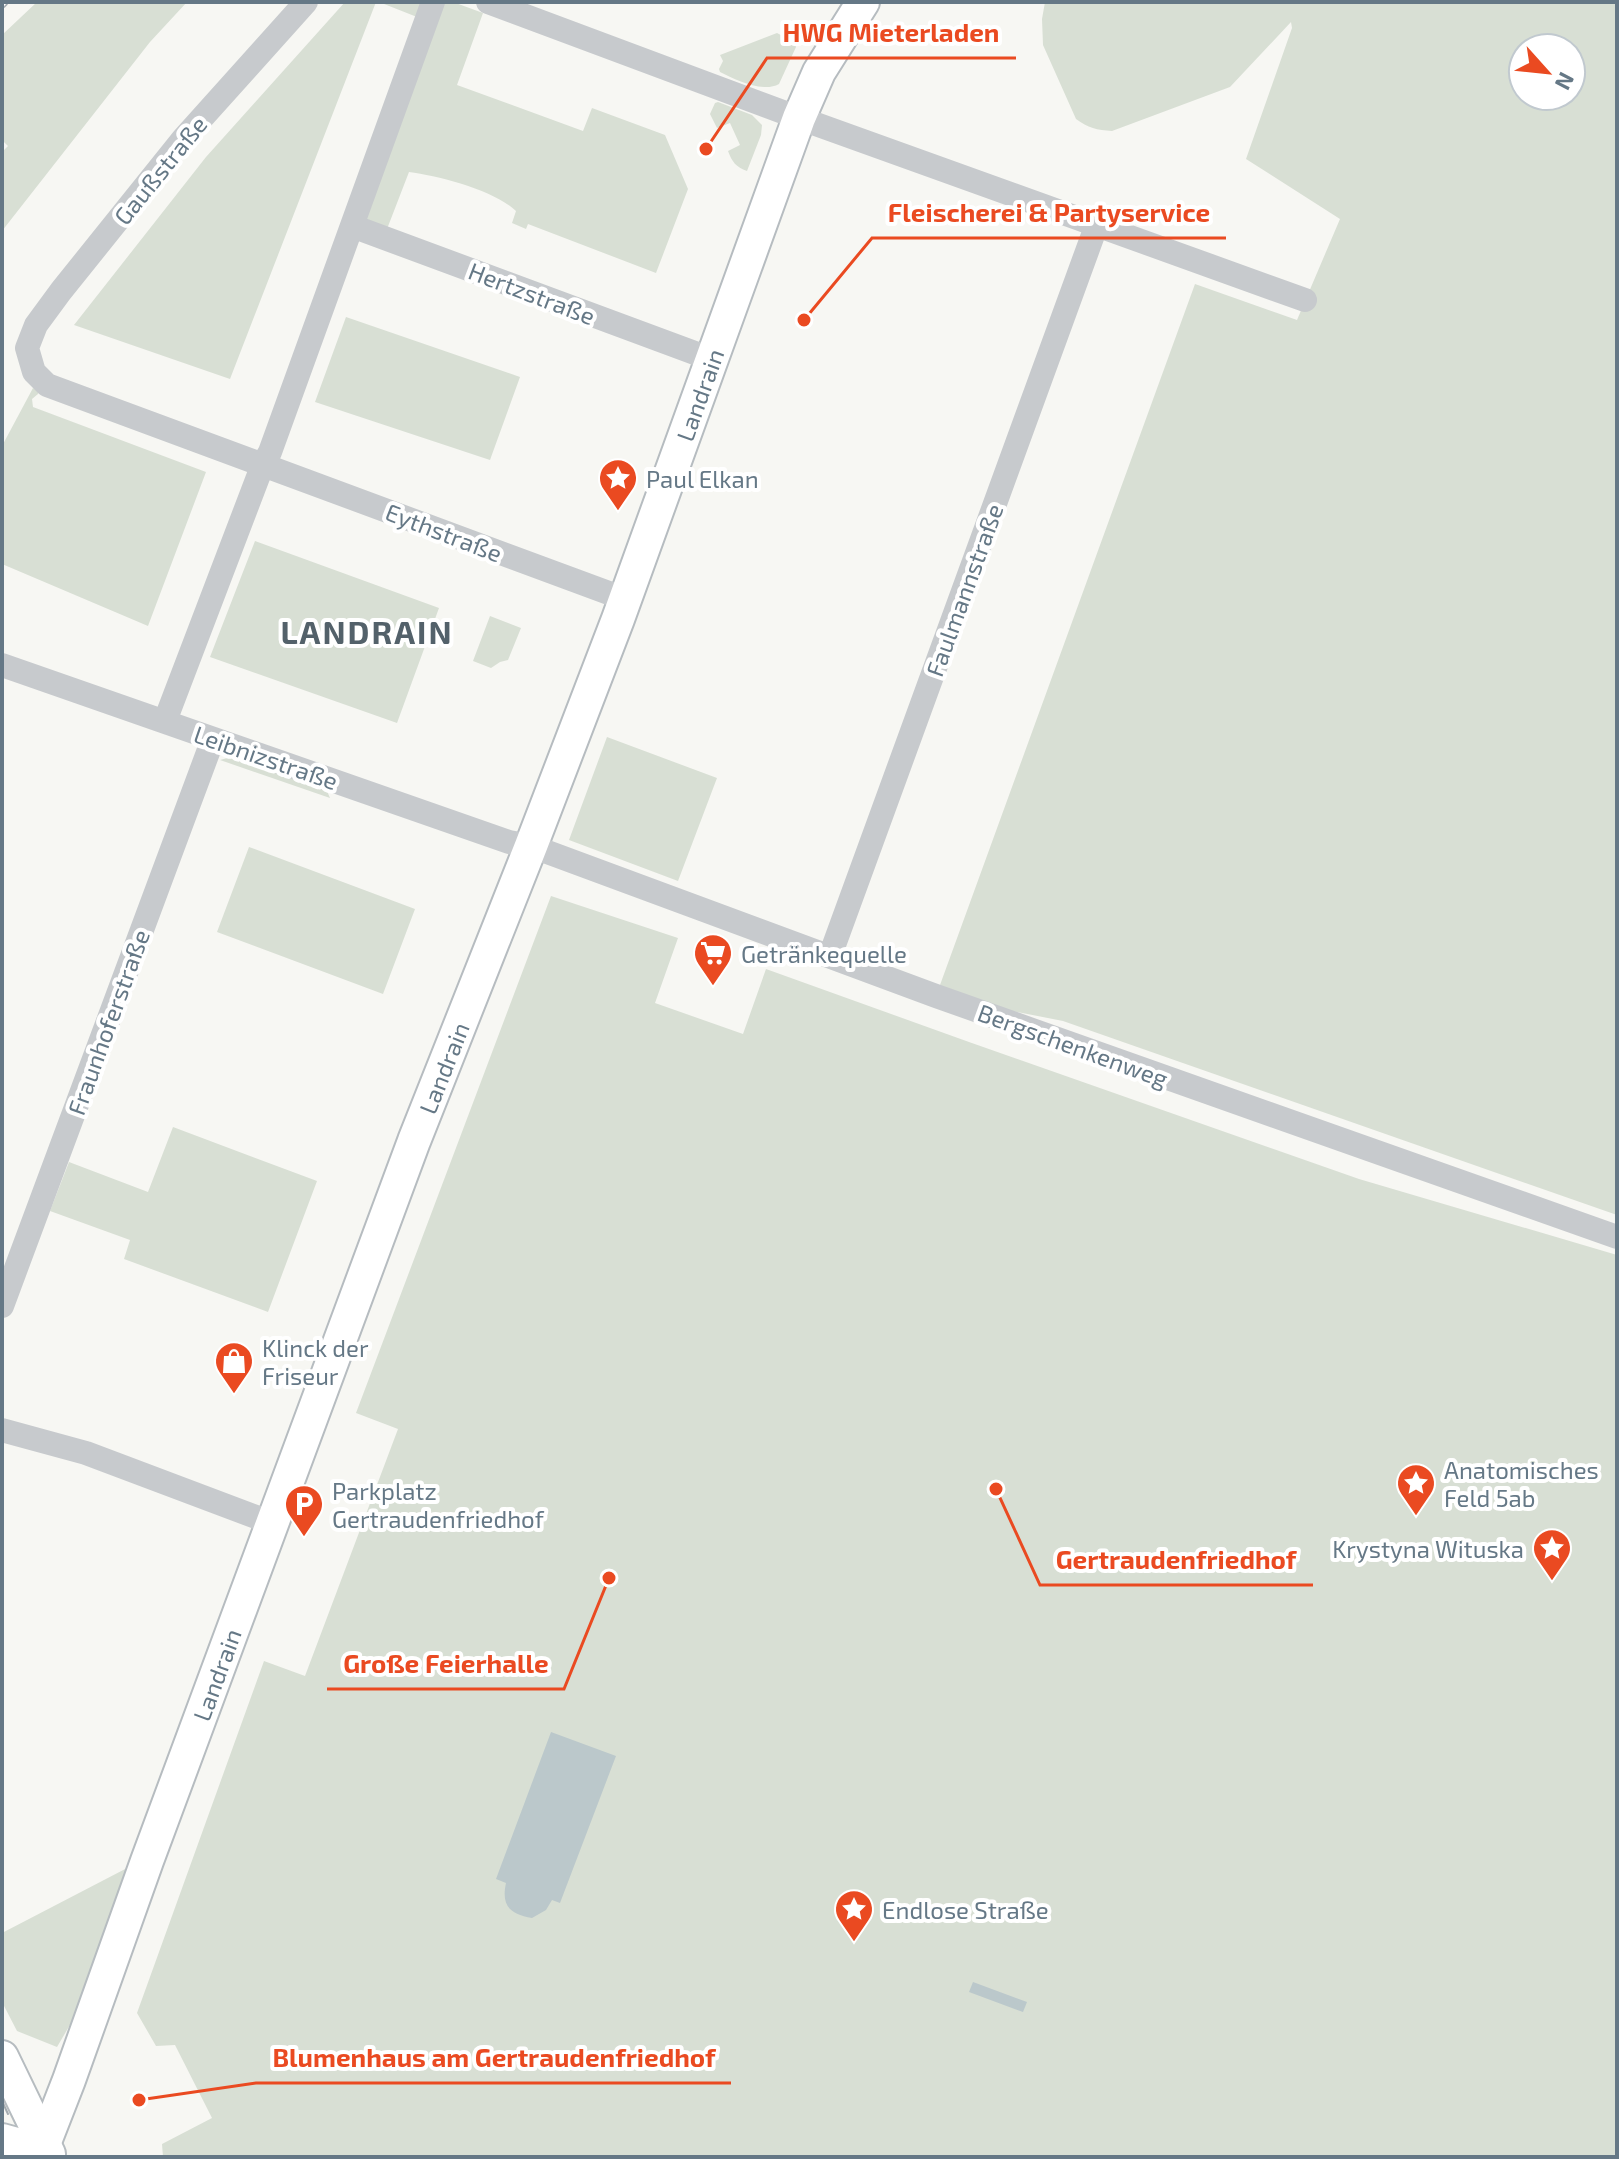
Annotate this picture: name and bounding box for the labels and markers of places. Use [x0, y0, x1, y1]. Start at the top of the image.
callout: HWG Mieterladen [767, 8, 1016, 58]
callout: Fleischerei & Partyservice [872, 188, 1226, 238]
place icon: Paul Elkan [597, 457, 639, 512]
place label: Paul Elkan [646, 464, 759, 493]
supermarket icon: Getränkequelle [692, 932, 734, 987]
place label: Getränkequelle [741, 939, 907, 968]
place label: Klinck der Friseur [262, 1333, 369, 1390]
shop icon: Klinck der Friseur [213, 1340, 255, 1395]
place label: Anatomisches Feld 5ab [1444, 1455, 1599, 1512]
place icon: Anatomisches Feld 5ab [1395, 1462, 1437, 1517]
place label: Parkplatz Gertraudenfriedhof [332, 1476, 545, 1533]
parking icon: Parkplatz Gertraudenfriedhof [283, 1483, 325, 1538]
place icon: Krystyna Wituska [1531, 1527, 1573, 1582]
place label: Krystyna Wituska [1332, 1534, 1524, 1563]
callout: Gertraudenfriedhof [1040, 1535, 1313, 1585]
callout: Große Feierhalle [327, 1639, 564, 1689]
place icon: Endlose Straße [833, 1888, 875, 1943]
place label: Endlose Straße [882, 1895, 1049, 1924]
callout: Blumenhaus am Gertraudenfriedhof [256, 2033, 731, 2083]

